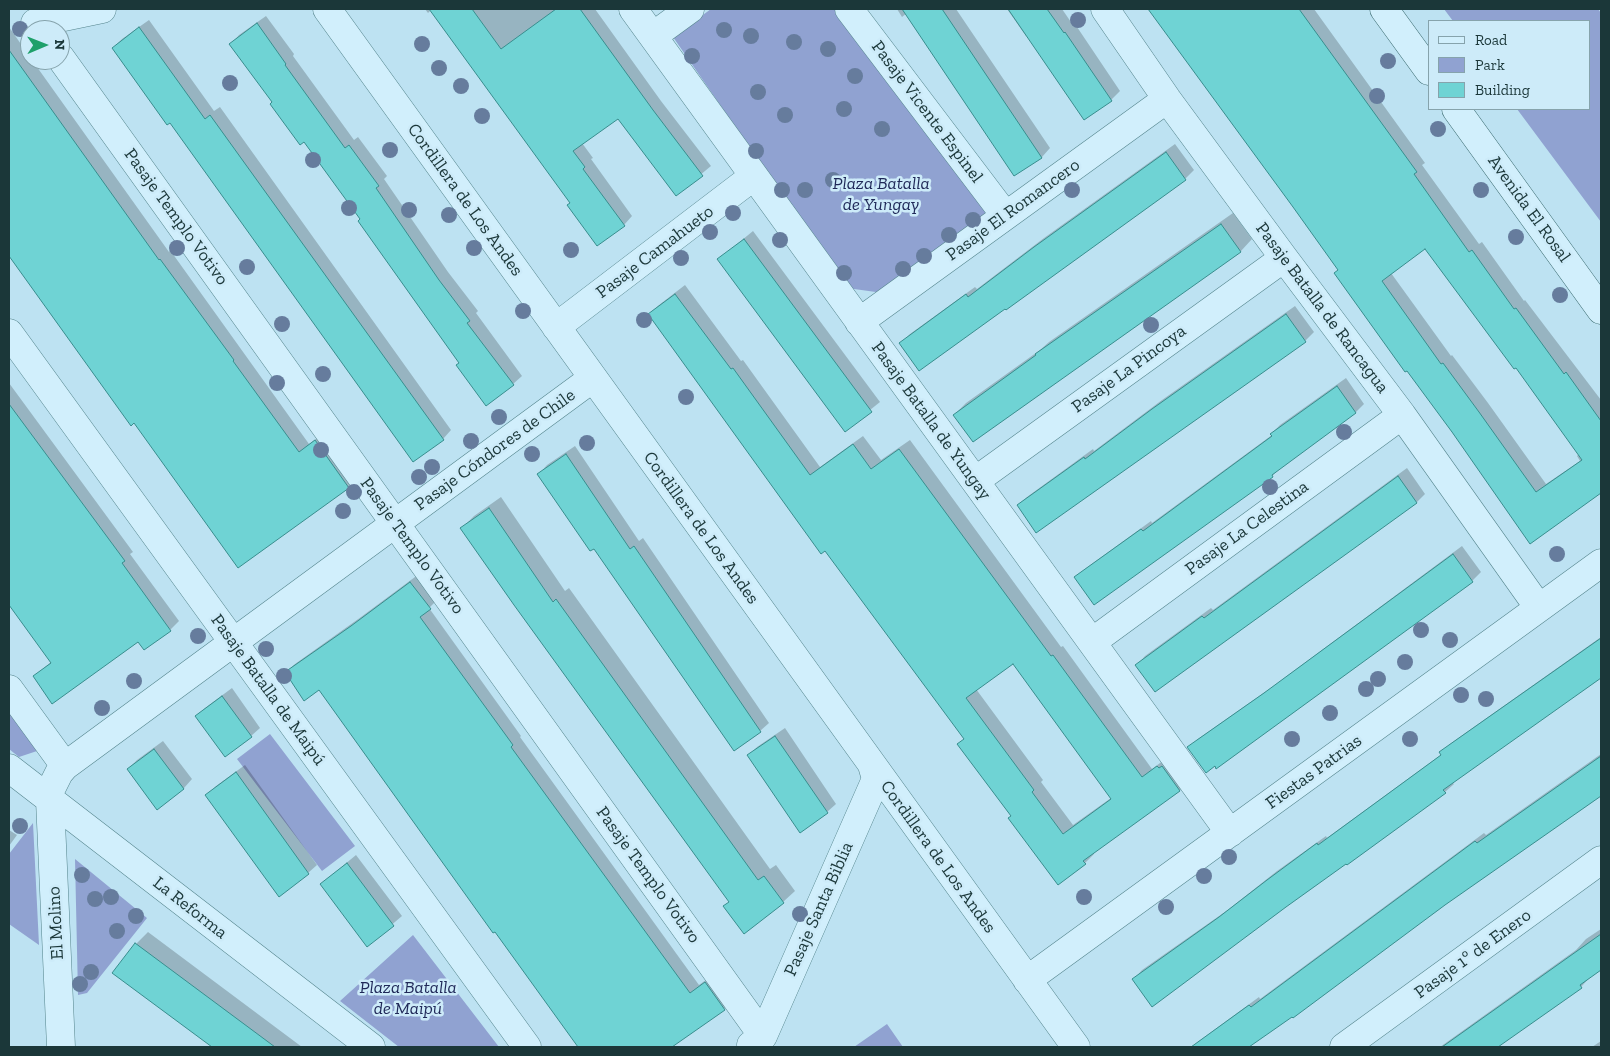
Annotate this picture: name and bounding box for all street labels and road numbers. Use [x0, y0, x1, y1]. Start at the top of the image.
street label: Pasaje Vicente Espinel [867, 37, 987, 187]
street label: Cordillera de Los Andes [402, 119, 528, 281]
street label: Pasaje Templo Votivo [119, 144, 233, 290]
street label: Avenida El Rosal [1483, 151, 1575, 267]
street label: Pasaje El Romancero [942, 154, 1084, 266]
street label: Pasaje Camahueto [592, 201, 718, 303]
street label: Pasaje Batalla de Rancagua [1251, 218, 1393, 398]
street label: Pasaje La Pincoya [1068, 320, 1190, 418]
street label: Pasaje Batalla de Yungay [866, 338, 996, 504]
street label: Pasaje Cóndores de Chile [410, 384, 580, 516]
street label: Cordillera de Los Andes [638, 447, 764, 609]
street label: Pasaje Templo Votivo [355, 473, 469, 619]
street label: Pasaje La Celestina [1181, 476, 1313, 580]
street label: Pasaje Batalla de Maipú [206, 610, 330, 770]
street label: Fiestas Patrias [1262, 730, 1366, 814]
street label: Cordillera de Los Andes [875, 776, 1001, 938]
street label: Pasaje Templo Votivo [591, 802, 705, 948]
street label: Pasaje Santa Biblia [780, 839, 858, 979]
street label: La Reforma [148, 872, 232, 944]
street label: El Molino [43, 886, 69, 960]
street label: Pasaje 1º de Enero [1410, 904, 1536, 1004]

